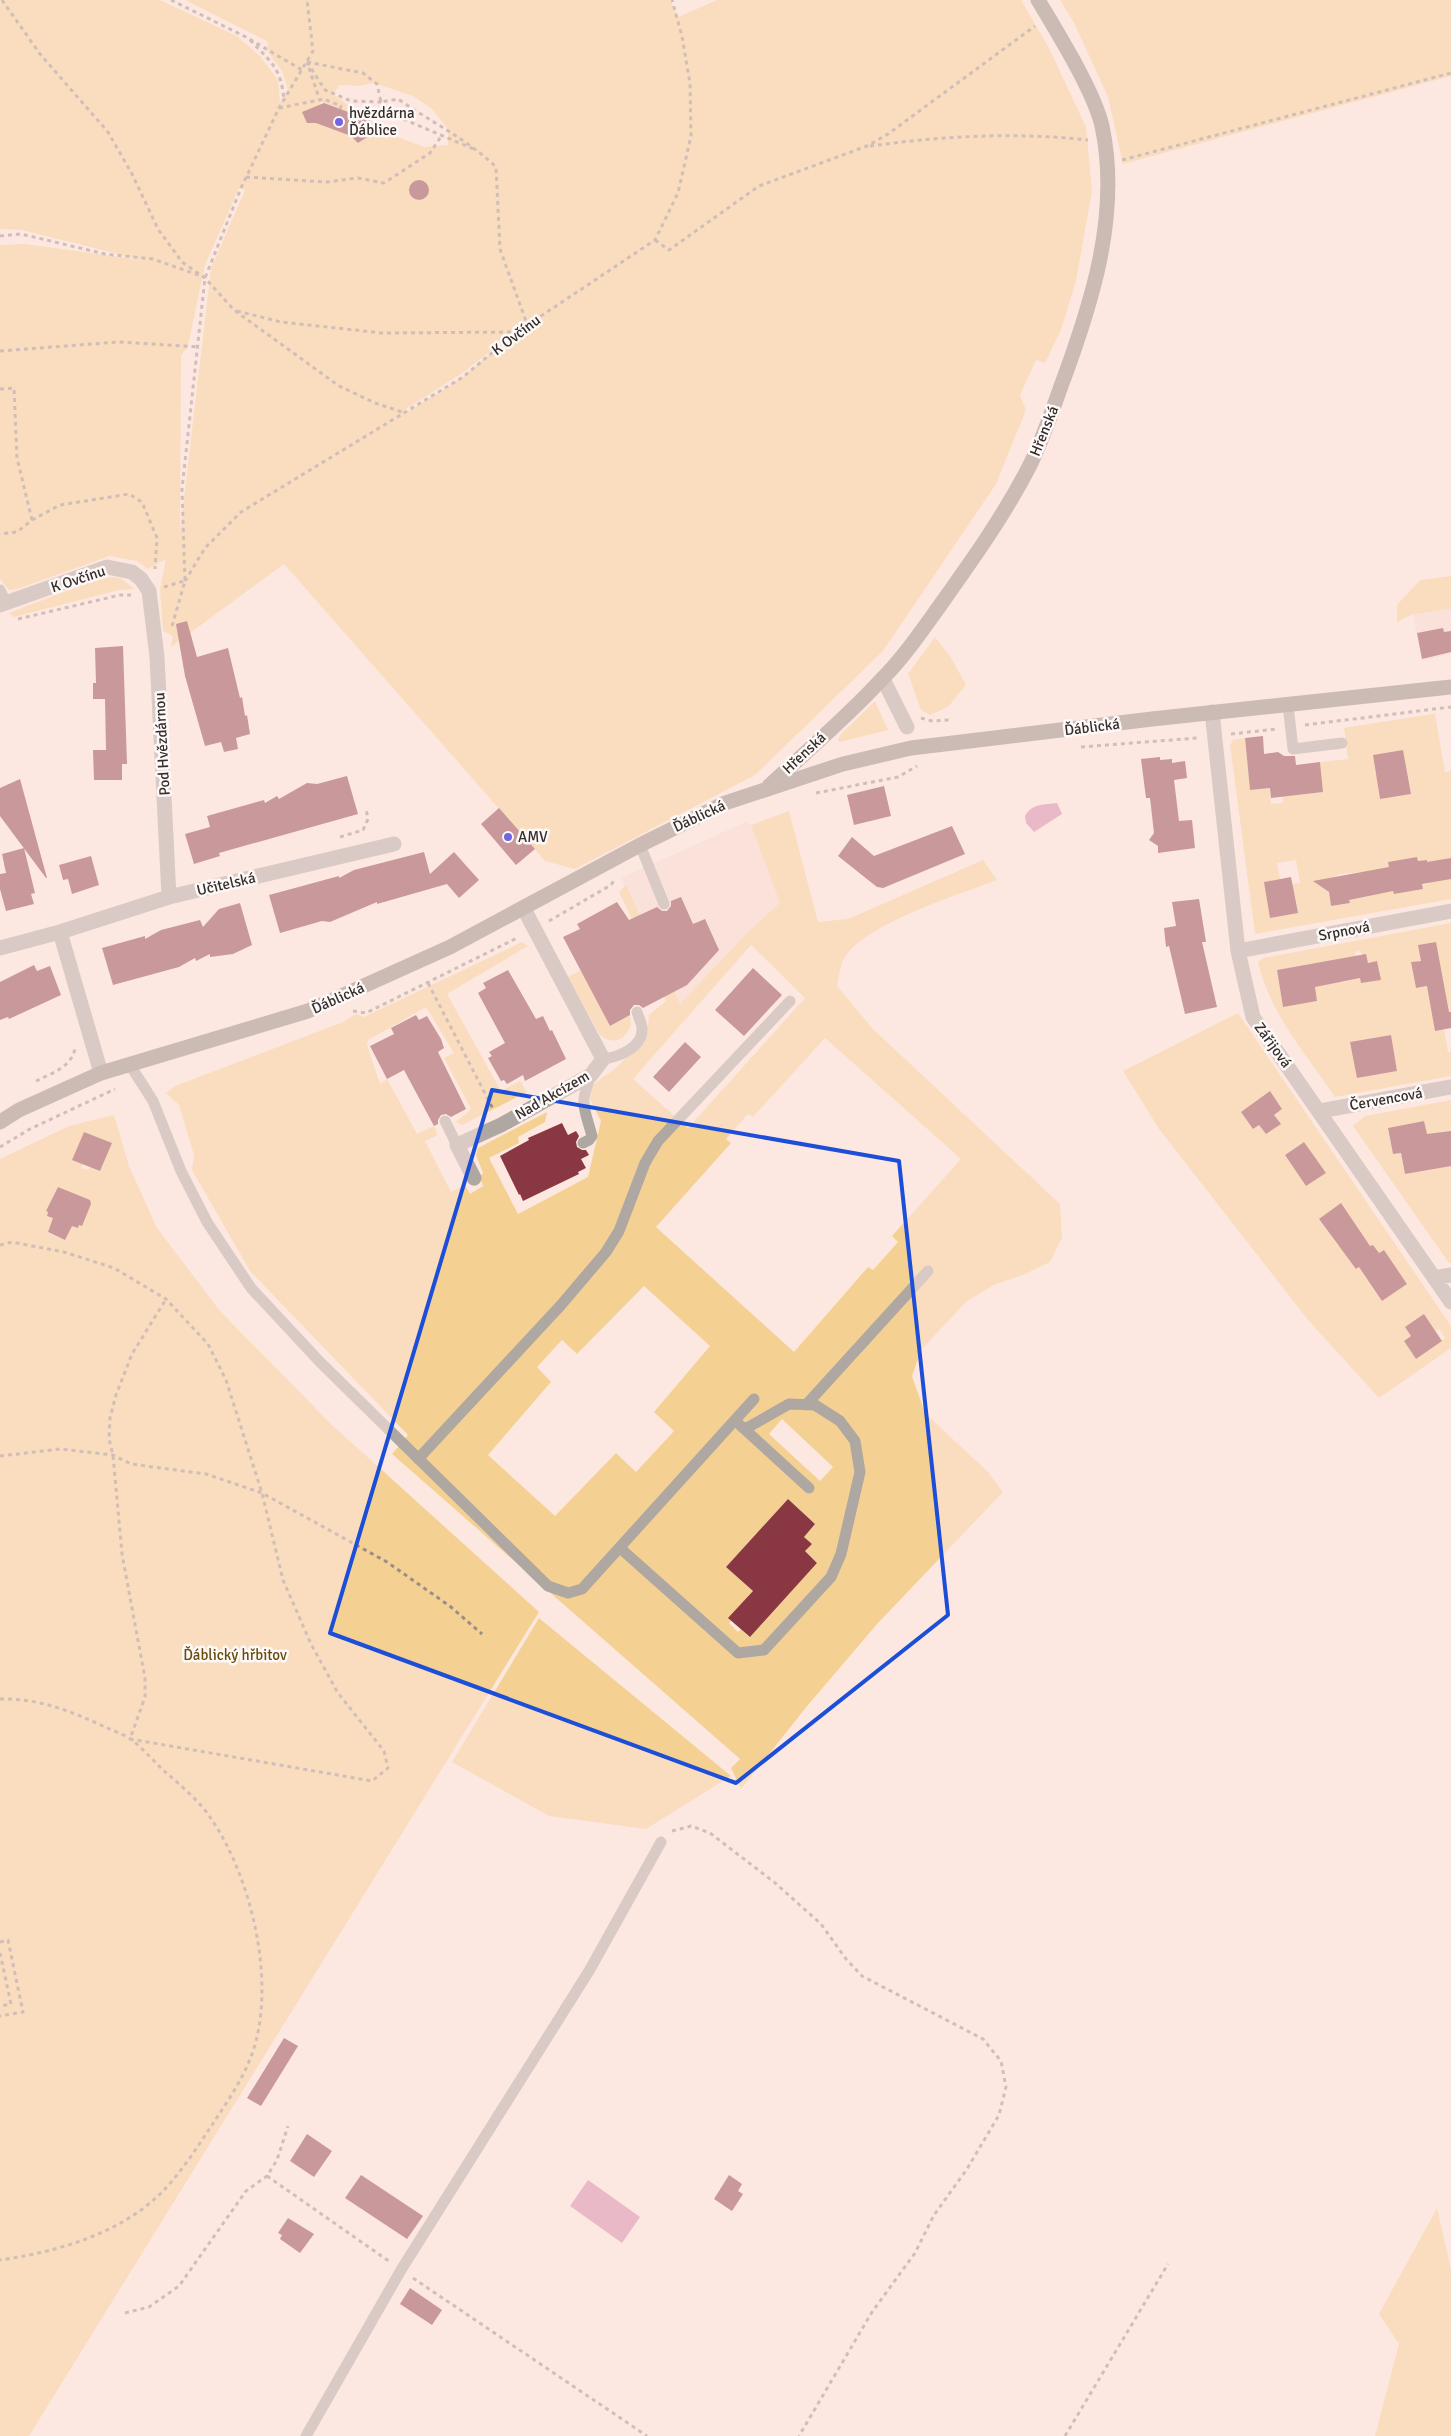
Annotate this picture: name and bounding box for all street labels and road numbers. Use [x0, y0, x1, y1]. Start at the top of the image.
street label: K Ovčínu [488, 311, 544, 359]
street label: Hřenská [1026, 403, 1062, 459]
street label: K Ovčínu [48, 562, 108, 596]
street label: Pod Hvězdárnou [150, 692, 174, 796]
street label: Ďáblická [1063, 715, 1121, 739]
street label: Hřenská [779, 728, 829, 778]
street label: Ďáblická [670, 796, 728, 836]
street label: Učitelská [195, 868, 257, 900]
street label: Srpnová [1317, 917, 1371, 945]
street label: Ďáblická [309, 978, 367, 1018]
street label: Zářijová [1250, 1019, 1296, 1071]
street label: Nad Akcízem [512, 1067, 592, 1123]
street label: Červencová [1348, 1083, 1424, 1114]

